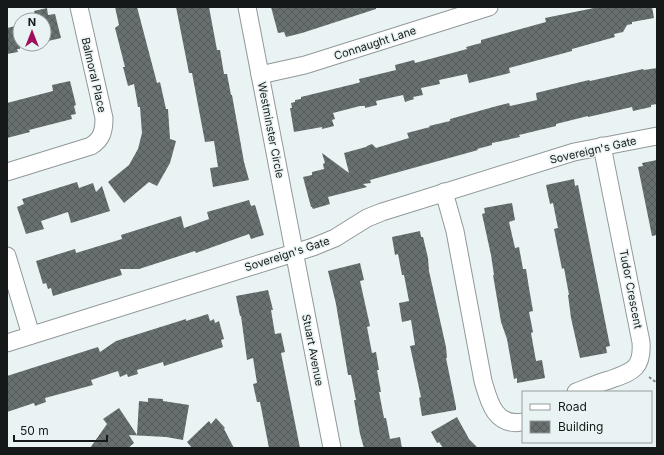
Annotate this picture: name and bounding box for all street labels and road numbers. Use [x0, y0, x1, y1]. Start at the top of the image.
street label: Connaught Lane [332, 23, 418, 63]
street label: Balmoral Place [79, 36, 109, 114]
street label: Westminster Circle [255, 81, 287, 179]
street label: Sovereign's Gate [548, 133, 638, 167]
street label: Sovereign's Gate [243, 234, 331, 274]
street label: Tudor Crescent [616, 248, 646, 330]
street label: Stuart Avenue [299, 313, 327, 387]

